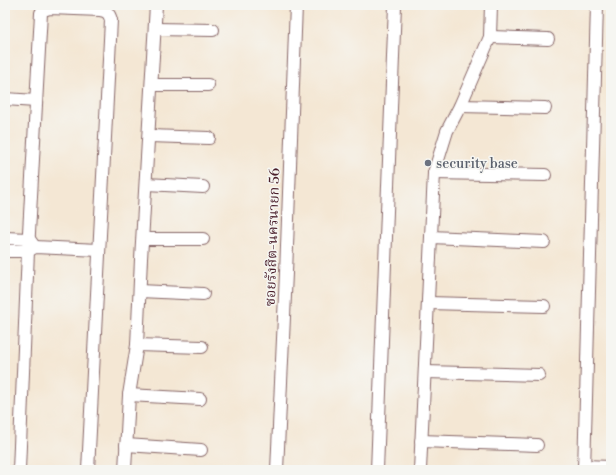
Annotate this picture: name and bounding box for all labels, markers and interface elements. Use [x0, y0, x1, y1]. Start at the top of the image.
place label: security base [436, 155, 518, 173]
marker: security base [423, 158, 433, 168]
street label: ซอยรังสิต-นครนายก 56 [262, 167, 284, 307]

